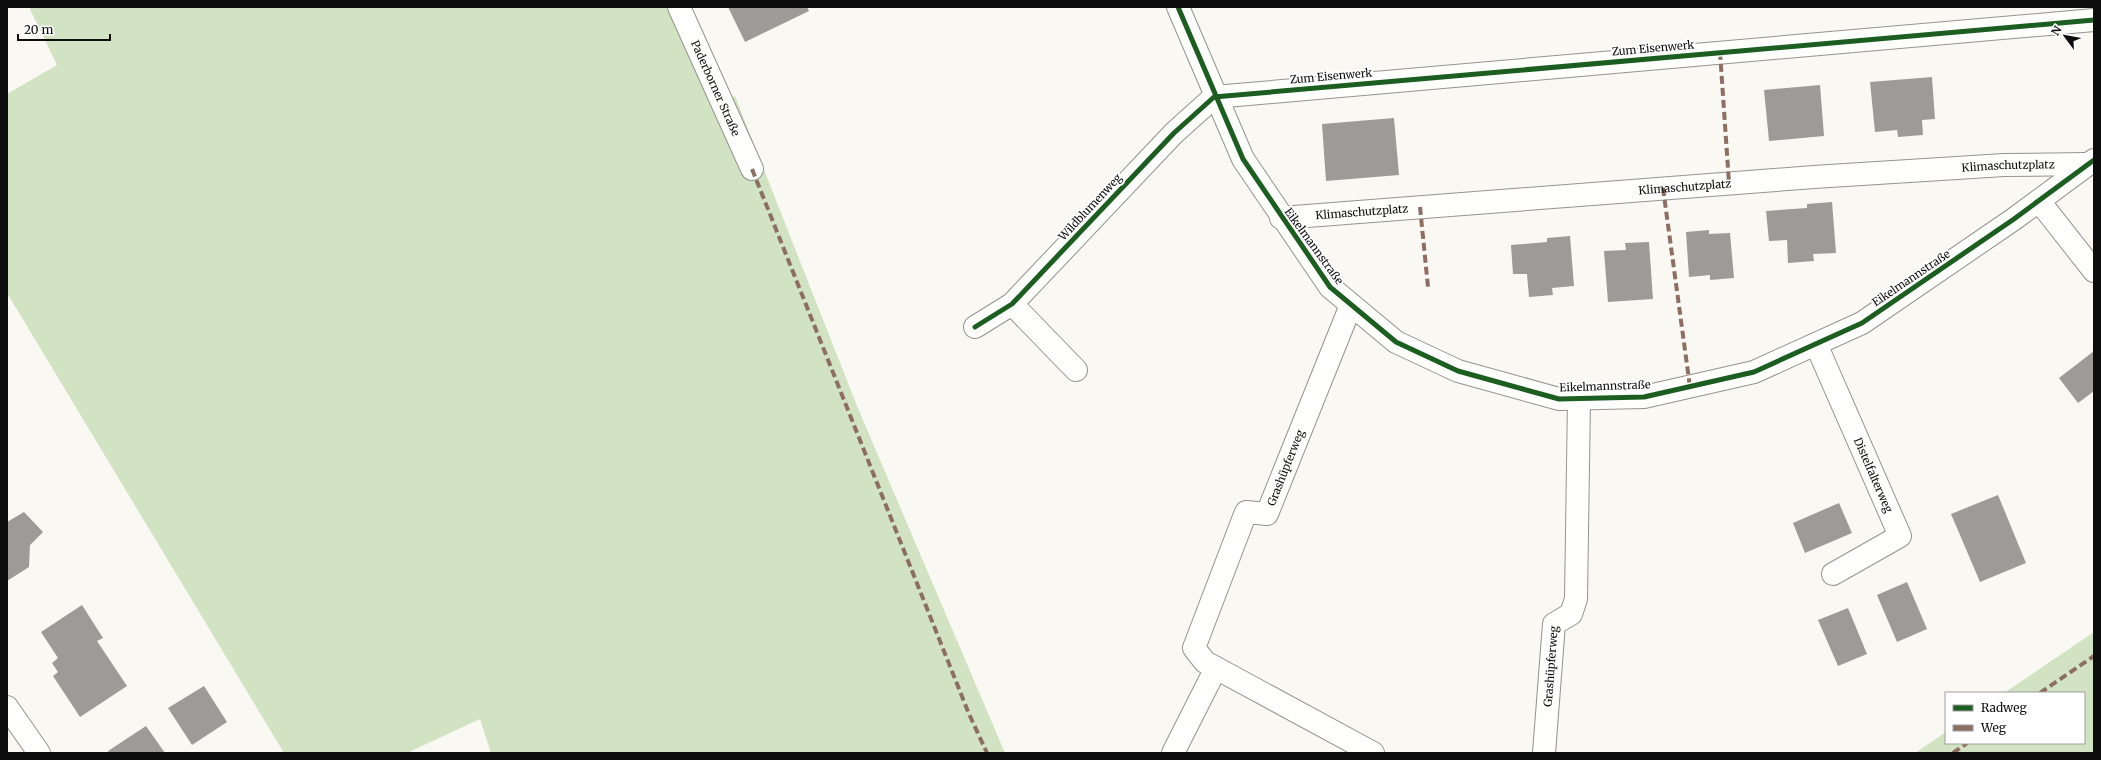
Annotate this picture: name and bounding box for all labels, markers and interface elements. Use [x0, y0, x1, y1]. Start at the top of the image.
scale bar [18, 16, 110, 42]
north arrow [2045, 16, 2085, 56]
text: 20 m [24, 22, 53, 37]
text: N [2048, 23, 2065, 38]
street label: Zum Eisenwerk [1611, 37, 1695, 59]
street label: Paderborner Straße [688, 38, 743, 138]
street label: Zum Eisenwerk [1289, 65, 1373, 87]
street label: Klimaschutzplatz [1961, 157, 2055, 175]
street label: Wildblumenweg [1055, 170, 1125, 244]
street label: Klimaschutzplatz [1638, 176, 1732, 197]
street label: Klimaschutzplatz [1315, 201, 1409, 222]
street label: Eikelmannstraße [1282, 205, 1347, 287]
street label: Eikelmannstraße [1869, 247, 1953, 309]
street label: Eikelmannstraße [1559, 377, 1651, 395]
street label: Grashüpferweg [1264, 427, 1307, 508]
street label: Distelfalterweg [1851, 435, 1896, 515]
street label: Grashüpferweg [1541, 625, 1561, 707]
legend [1945, 692, 2085, 744]
text: Radweg [1981, 700, 2027, 715]
text: Weg [1980, 720, 2007, 735]

